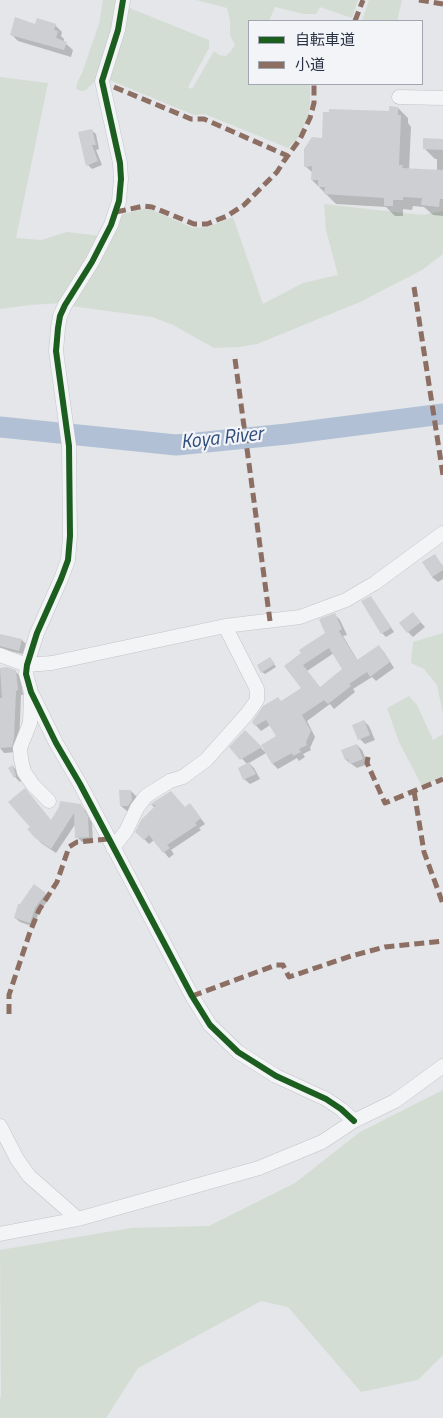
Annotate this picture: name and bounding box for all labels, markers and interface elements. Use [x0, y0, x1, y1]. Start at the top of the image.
legend [248, 20, 423, 85]
text: 自転車道 [295, 28, 355, 51]
text: 小道 [295, 53, 325, 76]
water label: Koya River [180, 423, 264, 455]

